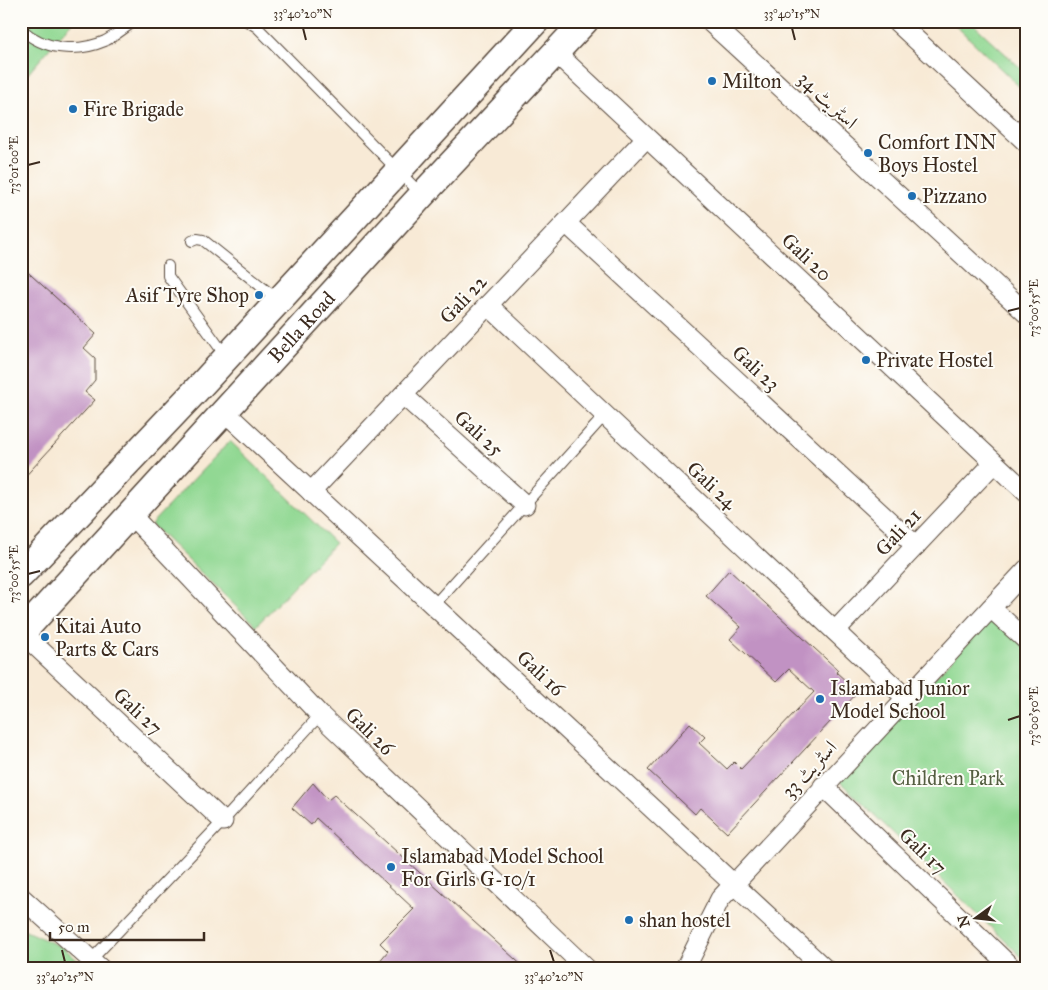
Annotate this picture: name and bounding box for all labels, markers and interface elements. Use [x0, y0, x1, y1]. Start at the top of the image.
text: 33°40'20"N [273, 7, 333, 21]
text: 33°40'15"N [764, 7, 820, 21]
street label: اسٹریٹ 34 [793, 66, 863, 134]
place label: Milton [722, 69, 782, 93]
marker: Milton [706, 75, 718, 87]
place label: Fire Brigade [83, 97, 184, 122]
marker: Fire Brigade [67, 103, 79, 115]
place label: Comfort INN Boys Hostel [878, 130, 997, 177]
text: 73°01'00"E [7, 135, 21, 194]
marker: Comfort INN Boys Hostel [862, 147, 874, 159]
place label: Pizzano [922, 184, 987, 208]
marker: Pizzano [906, 190, 918, 202]
street label: Gali 20 [777, 228, 837, 286]
street label: Gali 22 [434, 270, 492, 328]
text: 73°00'55"E [1027, 279, 1041, 337]
place label: Asif Tyre Shop [125, 283, 249, 307]
street label: Bella Road [263, 286, 340, 367]
marker: Asif Tyre Shop [253, 289, 265, 301]
street label: Gali 23 [727, 340, 785, 396]
place label: Private Hostel [876, 348, 994, 372]
marker: Private Hostel [860, 354, 872, 366]
street label: Gali 25 [450, 405, 508, 461]
street label: Gali 24 [682, 456, 742, 515]
street label: Gali 21 [870, 503, 926, 561]
text: 73°00'55"E [7, 545, 21, 603]
place label: Kitai Auto Parts & Cars [55, 614, 159, 661]
marker: Kitai Auto Parts & Cars [39, 631, 51, 643]
street label: Gali 16 [512, 645, 570, 702]
place label: Islamabad Junior Model School [830, 676, 970, 723]
street label: Gali 27 [109, 682, 167, 740]
text: 73°00'50"E [1027, 686, 1041, 746]
marker: Islamabad Junior Model School [814, 693, 826, 705]
street label: Gali 26 [341, 702, 400, 760]
street label: اسٹریٹ 33 [776, 735, 842, 803]
park label: Children Park [892, 766, 1005, 790]
street label: Gali 17 [894, 823, 952, 879]
place label: Islamabad Model School For Girls G-10/1 [401, 844, 604, 891]
marker: Islamabad Model School For Girls G-10/1 [385, 861, 397, 873]
north arrow [950, 892, 1000, 942]
place label: shan hostel [639, 908, 731, 932]
scale bar [50, 910, 204, 942]
text: N [954, 913, 974, 929]
marker: shan hostel [623, 914, 635, 926]
text: 50 m [58, 918, 90, 936]
text: 33°40'25"N [36, 970, 94, 984]
text: 33°40'20"N [524, 970, 584, 984]

